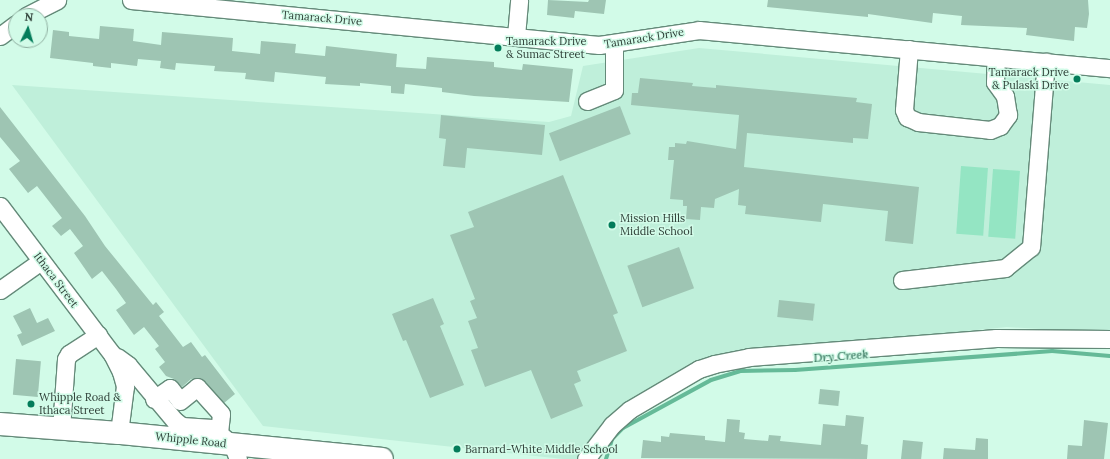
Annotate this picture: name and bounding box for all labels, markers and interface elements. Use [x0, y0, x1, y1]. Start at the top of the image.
north arrow [8, 8, 48, 48]
street label: Tamarack Drive [281, 8, 363, 28]
text: N [24, 10, 34, 24]
street label: Tamarack Drive [603, 25, 685, 51]
place label: Tamarack Drive & Sumac Street [506, 35, 586, 61]
marker: Tamarack Drive & Sumac Street [493, 43, 503, 53]
place label: Tamarack Drive & Pulaski Drive [989, 66, 1069, 92]
marker: Tamarack Drive & Pulaski Drive [1072, 74, 1082, 84]
place label: Mission Hills Middle School [620, 212, 693, 238]
marker: Mission Hills Middle School [607, 220, 617, 230]
street label: Ithaca Street [31, 250, 81, 310]
water label: Dry Creek [813, 347, 869, 365]
place label: Whipple Road & Ithaca Street [39, 391, 121, 417]
marker: Whipple Road & Ithaca Street [26, 399, 36, 409]
street label: Whipple Road [155, 430, 227, 450]
place label: Barnard-White Middle School [465, 442, 618, 456]
marker: Barnard-White Middle School [452, 444, 462, 454]

